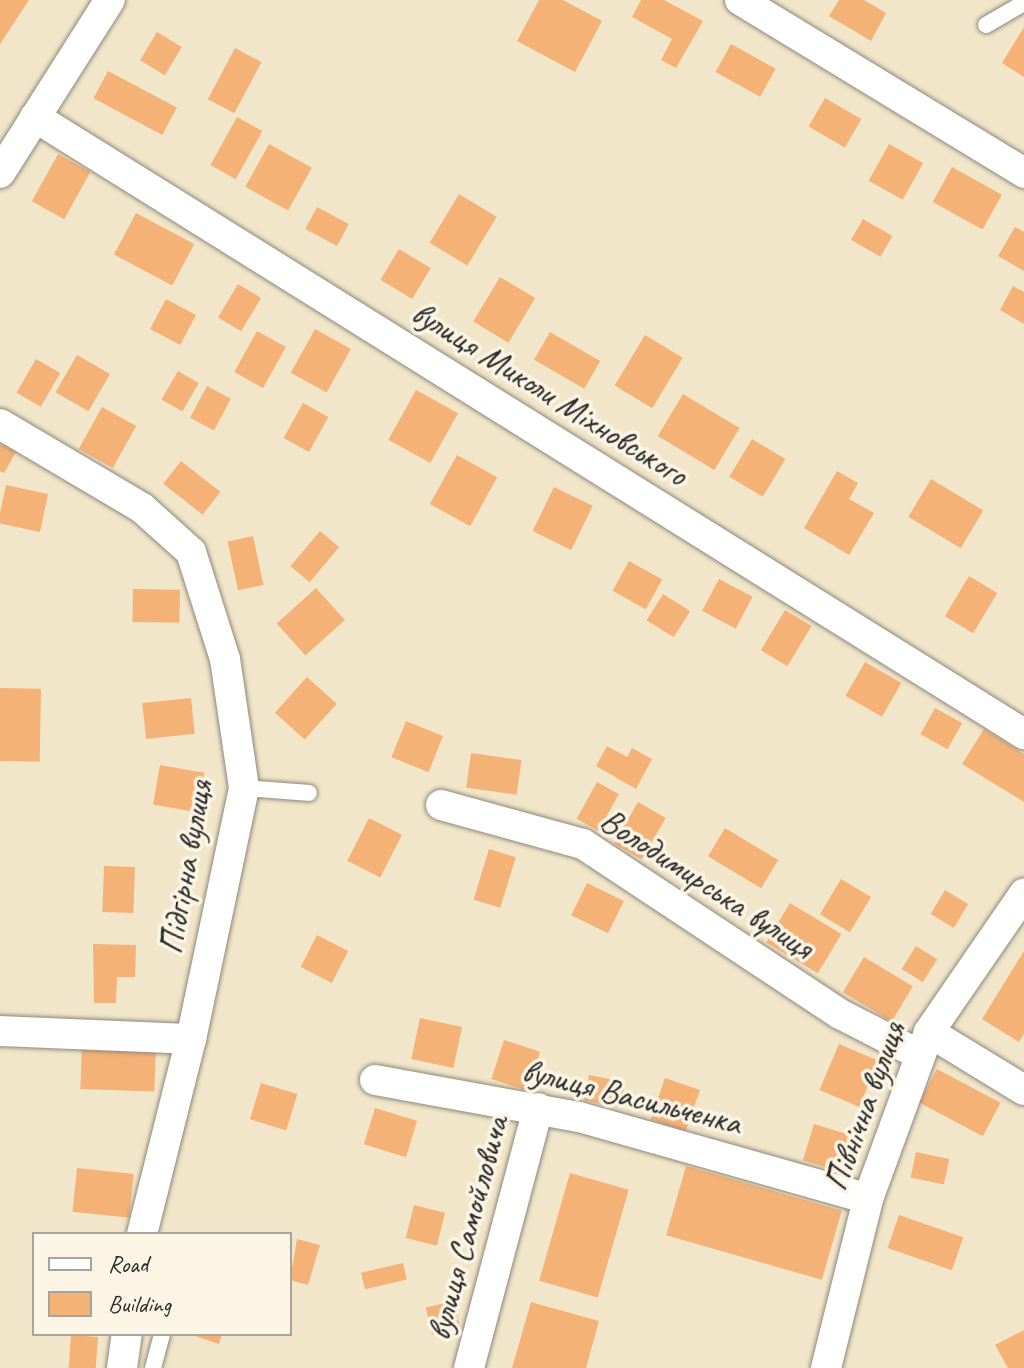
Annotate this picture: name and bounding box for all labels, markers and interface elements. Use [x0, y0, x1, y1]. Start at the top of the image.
street label: вулиця Миколи Міхновського [405, 292, 695, 494]
street label: Підгірна вулиця [150, 777, 220, 957]
street label: Володимирська вулиця [592, 798, 822, 968]
street label: Північна вулиця [815, 1016, 913, 1196]
street label: вулиця Васильченка [518, 1049, 746, 1143]
street label: вулиця Самойловича [418, 1112, 516, 1344]
legend [32, 1232, 292, 1336]
text: Road [108, 1249, 148, 1279]
text: Building [108, 1289, 171, 1319]

